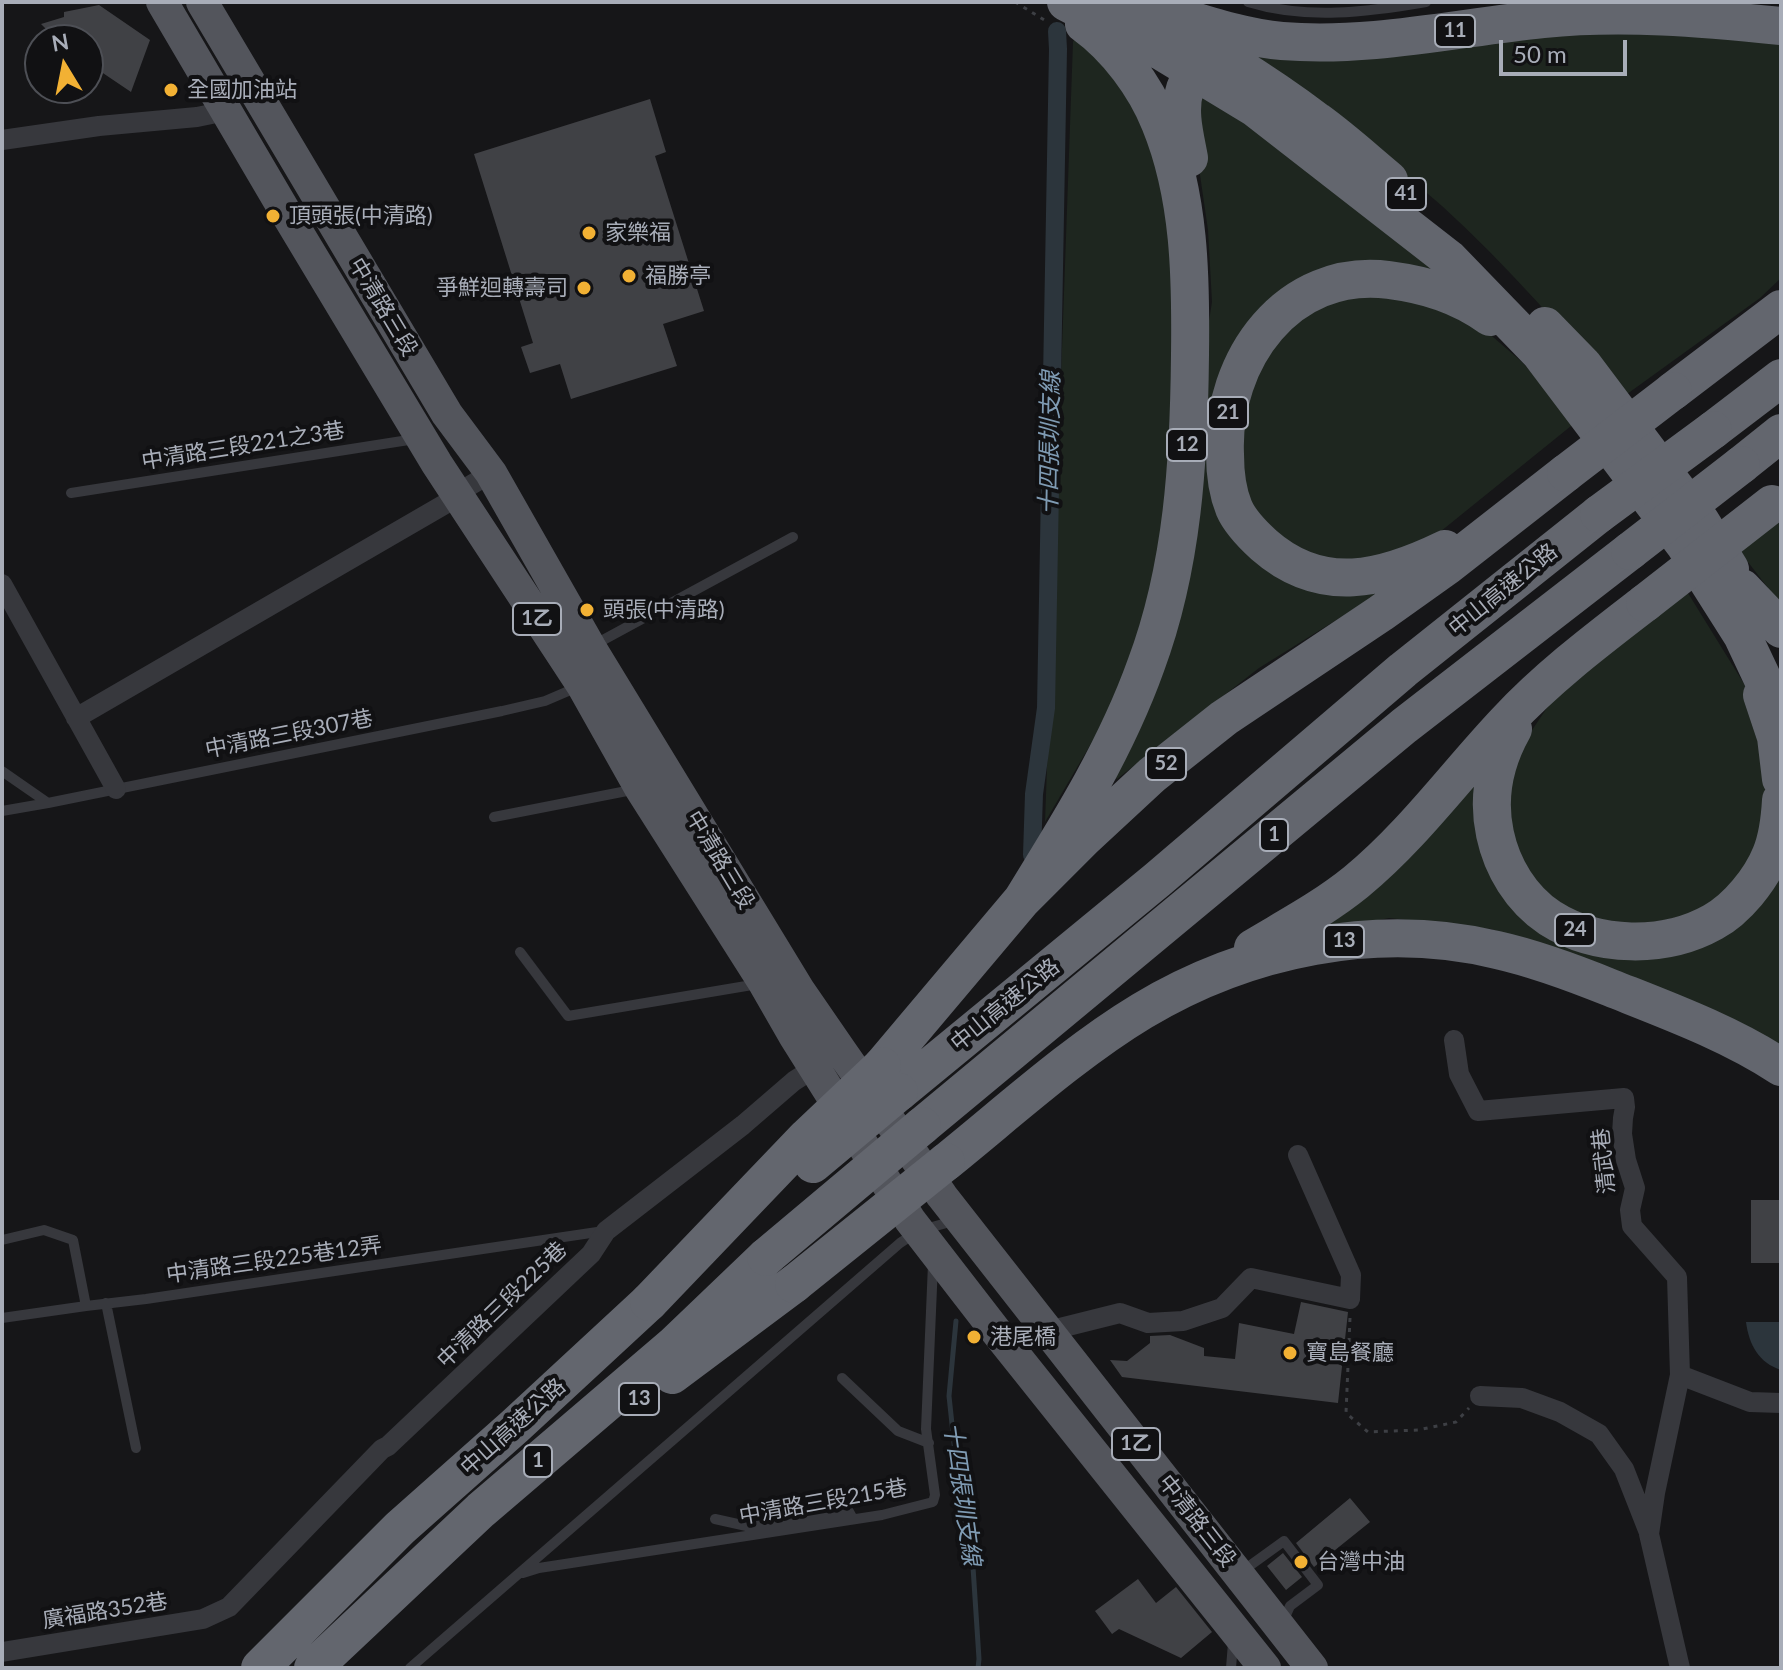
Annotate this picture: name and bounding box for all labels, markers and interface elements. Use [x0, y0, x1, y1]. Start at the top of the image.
road number: 11 [1435, 15, 1475, 47]
north arrow [24, 24, 104, 104]
scale bar [1503, 24, 1631, 74]
text: N [49, 27, 71, 57]
text: 50 m [1513, 39, 1567, 68]
place label: 全國加油站 [187, 77, 297, 103]
marker: 全國加油站 [162, 81, 180, 99]
road number: 41 [1386, 178, 1426, 210]
place label: 頂頭張(中清路) [289, 203, 433, 229]
marker: 頂頭張(中清路) [264, 207, 282, 225]
place label: 家樂福 [605, 220, 671, 246]
marker: 家樂福 [580, 224, 598, 242]
street label: 中清路三段 [343, 253, 423, 361]
place label: 福勝亭 [645, 263, 711, 289]
marker: 福勝亭 [620, 267, 638, 285]
place label: 爭鮮迴轉壽司 [436, 275, 568, 301]
marker: 爭鮮迴轉壽司 [575, 279, 593, 297]
water label: 十四張圳支線 [1034, 371, 1066, 515]
road number: 21 [1208, 397, 1248, 429]
street label: 中清路三段221之3巷 [140, 417, 346, 475]
road number: 12 [1167, 429, 1207, 461]
street label: 中山高速公路 [1443, 538, 1563, 642]
place label: 頭張(中清路) [603, 597, 725, 623]
marker: 頭張(中清路) [578, 601, 596, 619]
road number: 1乙 [513, 603, 561, 635]
street label: 中清路三段307巷 [203, 705, 375, 763]
road number: 52 [1146, 748, 1186, 780]
street label: 中清路三段 [680, 806, 760, 914]
road number: 1 [1260, 819, 1288, 851]
road number: 24 [1555, 914, 1595, 946]
road number: 13 [1324, 925, 1364, 957]
street label: 中山高速公路 [945, 953, 1065, 1057]
street label: 清武巷 [1587, 1127, 1621, 1195]
street label: 中清路三段225巷12弄 [164, 1232, 384, 1288]
street label: 中清路三段225巷 [432, 1236, 572, 1374]
place label: 港尾橋 [990, 1324, 1056, 1350]
marker: 港尾橋 [965, 1328, 983, 1346]
place label: 寶島餐廳 [1306, 1340, 1394, 1366]
marker: 寶島餐廳 [1281, 1344, 1299, 1362]
street label: 中山高速公路 [455, 1373, 571, 1481]
road number: 13 [619, 1383, 659, 1415]
water label: 十四張圳支線 [938, 1421, 986, 1567]
road number: 1乙 [1112, 1428, 1160, 1460]
road number: 1 [524, 1445, 552, 1477]
street label: 中清路三段 [1153, 1470, 1241, 1572]
street label: 中清路三段215巷 [737, 1474, 909, 1530]
place label: 台灣中油 [1317, 1549, 1405, 1575]
marker: 台灣中油 [1292, 1553, 1310, 1571]
street label: 廣福路352巷 [41, 1588, 169, 1634]

